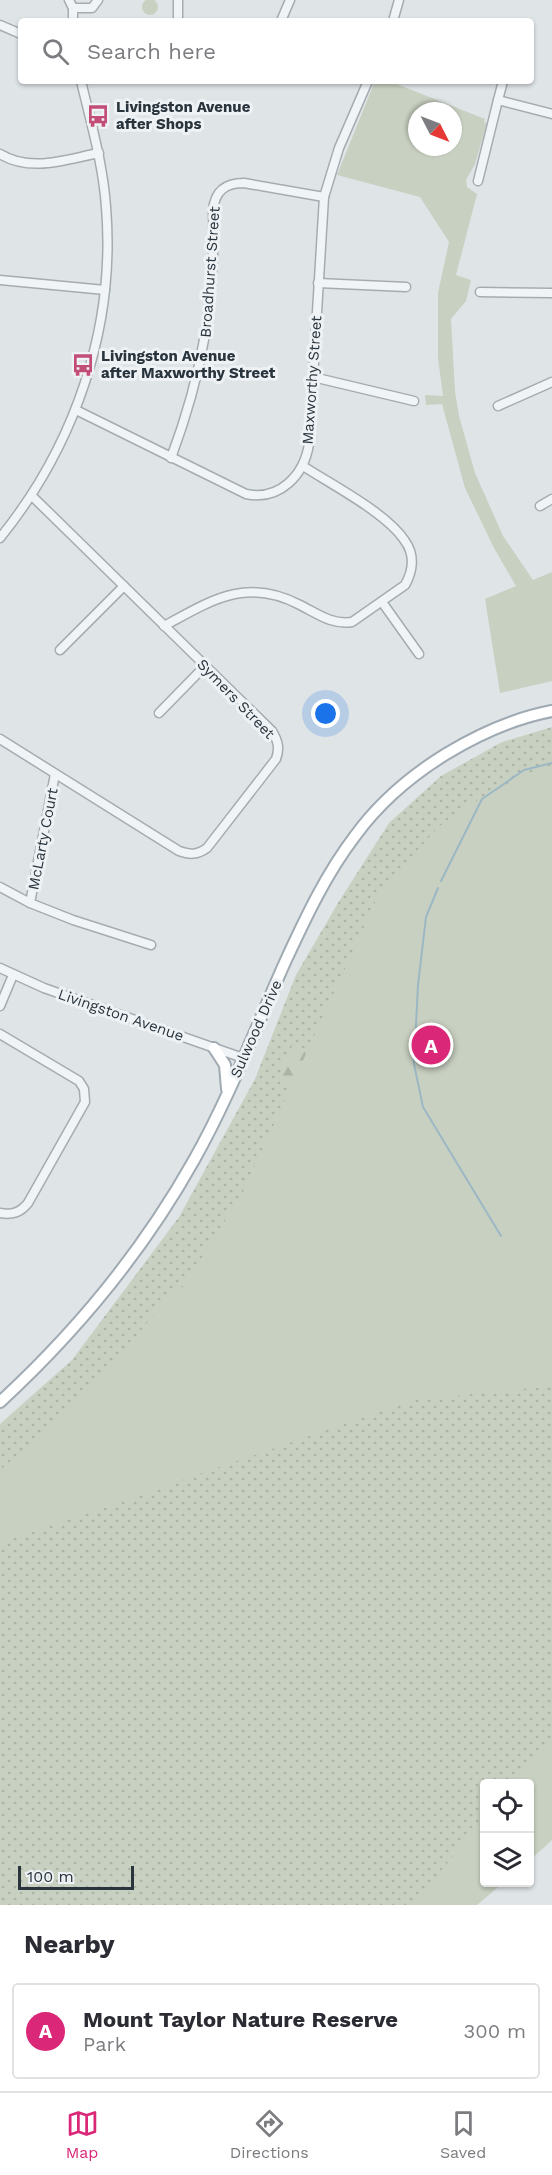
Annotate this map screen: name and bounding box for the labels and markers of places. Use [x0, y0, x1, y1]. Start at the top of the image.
place label: Livingston Avenue after Shops [116, 98, 251, 133]
bus stop icon: Livingston Avenue after Shops [85, 103, 111, 129]
place label: Livingston Avenue after Maxworthy Street [101, 347, 276, 382]
bus stop icon: Livingston Avenue after Maxworthy Street [70, 352, 96, 378]
pin: A [412, 1022, 450, 1068]

